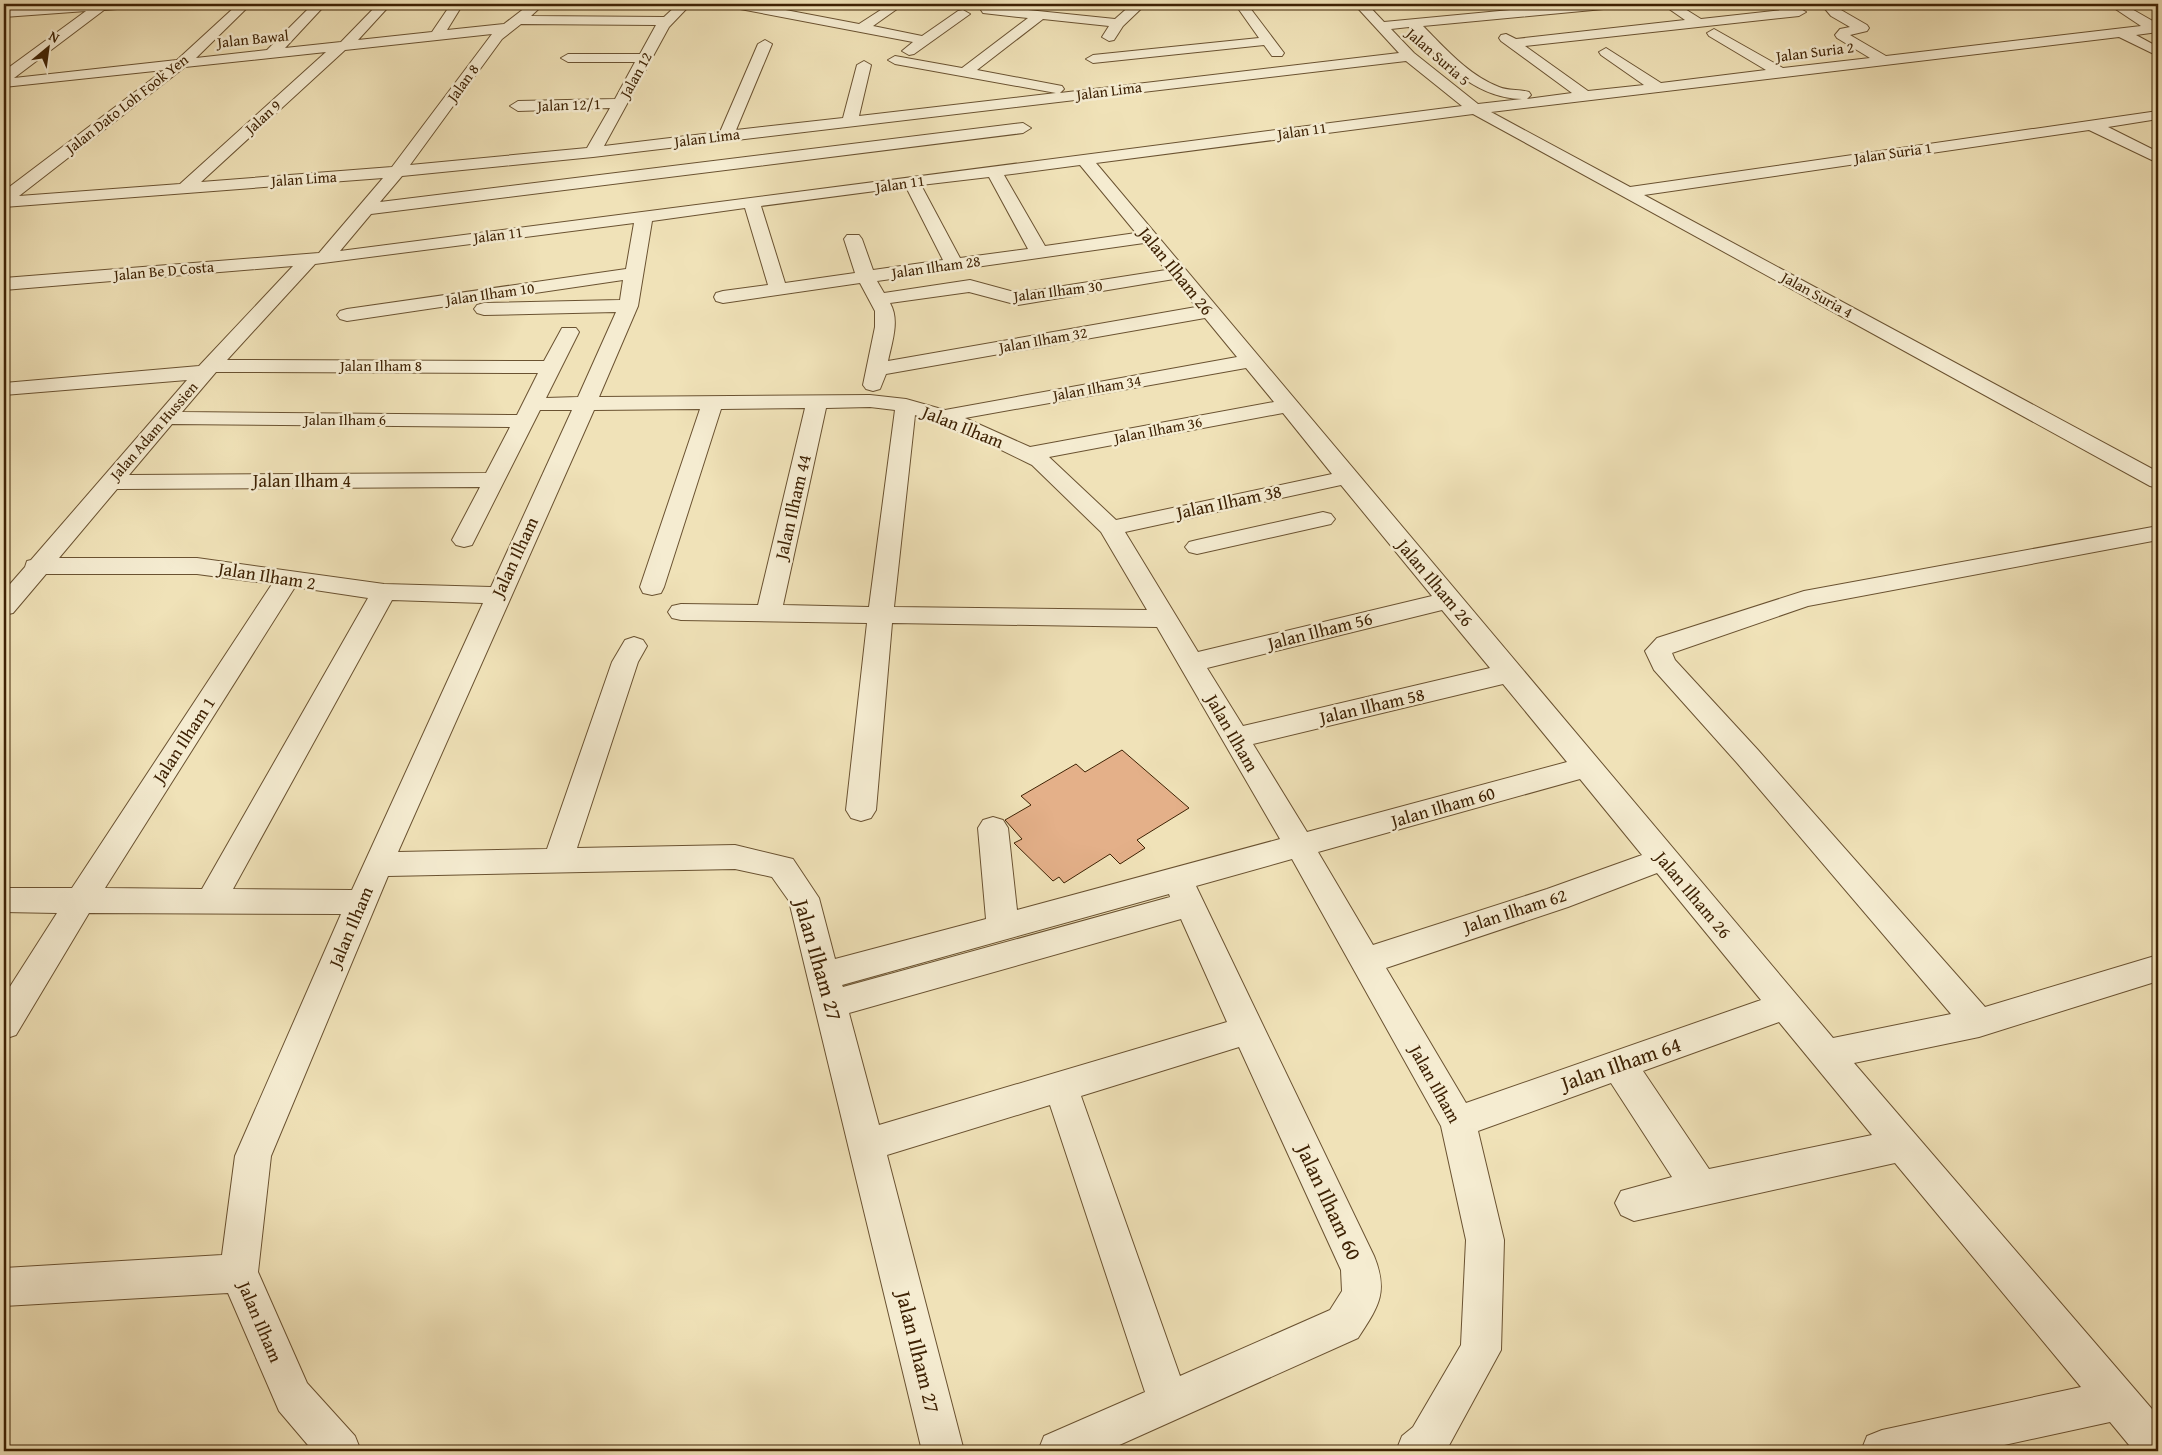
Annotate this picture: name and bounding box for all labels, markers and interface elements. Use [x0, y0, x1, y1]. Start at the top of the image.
north arrow [22, 22, 72, 72]
street label: Jalan Suria 5 [1400, 22, 1475, 90]
street label: Jalan Bawal [214, 24, 290, 53]
text: N [45, 26, 64, 48]
street label: Jalan Suria 2 [1773, 36, 1855, 67]
street label: Jalan 12 [613, 48, 657, 103]
street label: Jalan Dato Loh Fook Yen [59, 49, 193, 159]
street label: Jalan 8 [441, 60, 483, 108]
street label: Jalan Lima [1073, 76, 1143, 105]
street label: Jalan 12/1 [535, 93, 601, 116]
street label: Jalan 9 [239, 95, 285, 140]
street label: Jalan 11 [1274, 117, 1328, 145]
street label: Jalan Lima [671, 123, 741, 152]
street label: Jalan Suria 1 [1851, 137, 1933, 169]
street label: Jalan Lima [268, 166, 337, 191]
street label: Jalan 11 [872, 170, 926, 198]
street label: Jalan Ilham 26 [1131, 219, 1221, 321]
street label: Jalan 11 [470, 221, 524, 248]
street label: Jalan Ilham 28 [888, 250, 982, 283]
street label: Jalan Be D Costa [111, 256, 215, 286]
street label: Jalan Suria 4 [1776, 265, 1857, 323]
street label: Jalan Ilham 30 [1010, 275, 1103, 307]
street label: Jalan Ilham 10 [442, 277, 536, 310]
street label: Jalan Ilham 32 [995, 321, 1089, 358]
street label: Jalan Ilham 8 [338, 355, 422, 376]
street label: Jalan Ilham 34 [1049, 369, 1143, 406]
street label: Jalan Adam Hussien [104, 376, 203, 486]
street label: Jalan Ilham [917, 397, 1008, 455]
street label: Jalan Ilham 6 [302, 409, 386, 430]
street label: Jalan Ilham 36 [1110, 411, 1204, 449]
street label: Jalan Ilham 44 [767, 452, 818, 564]
street label: Jalan Ilham 4 [251, 467, 351, 494]
street label: Jalan Ilham 38 [1172, 477, 1284, 526]
street label: Jalan Ilham [483, 512, 545, 603]
street label: Jalan Ilham 26 [1389, 531, 1480, 632]
street label: Jalan Ilham 2 [214, 554, 318, 597]
street label: Jalan Ilham 56 [1263, 604, 1375, 657]
street label: Jalan Ilham 58 [1315, 680, 1427, 731]
street label: Jalan Ilham [1198, 687, 1266, 777]
street label: Jalan Ilham 1 [144, 691, 222, 790]
street label: Jalan Ilham 60 [1386, 779, 1498, 835]
street label: Jalan Ilham 26 [1647, 843, 1738, 944]
street label: Jalan Ilham 62 [1458, 881, 1570, 941]
street label: Jalan Ilham [321, 882, 380, 973]
street label: Jalan Ilham 27 [786, 893, 851, 1024]
street label: Jalan Ilham 64 [1554, 1029, 1685, 1099]
street label: Jalan Ilham [1402, 1038, 1468, 1128]
street label: Jalan Ilham 60 [1288, 1136, 1370, 1265]
street label: Jalan Ilham [231, 1275, 290, 1367]
street label: Jalan Ilham 27 [888, 1285, 949, 1416]

